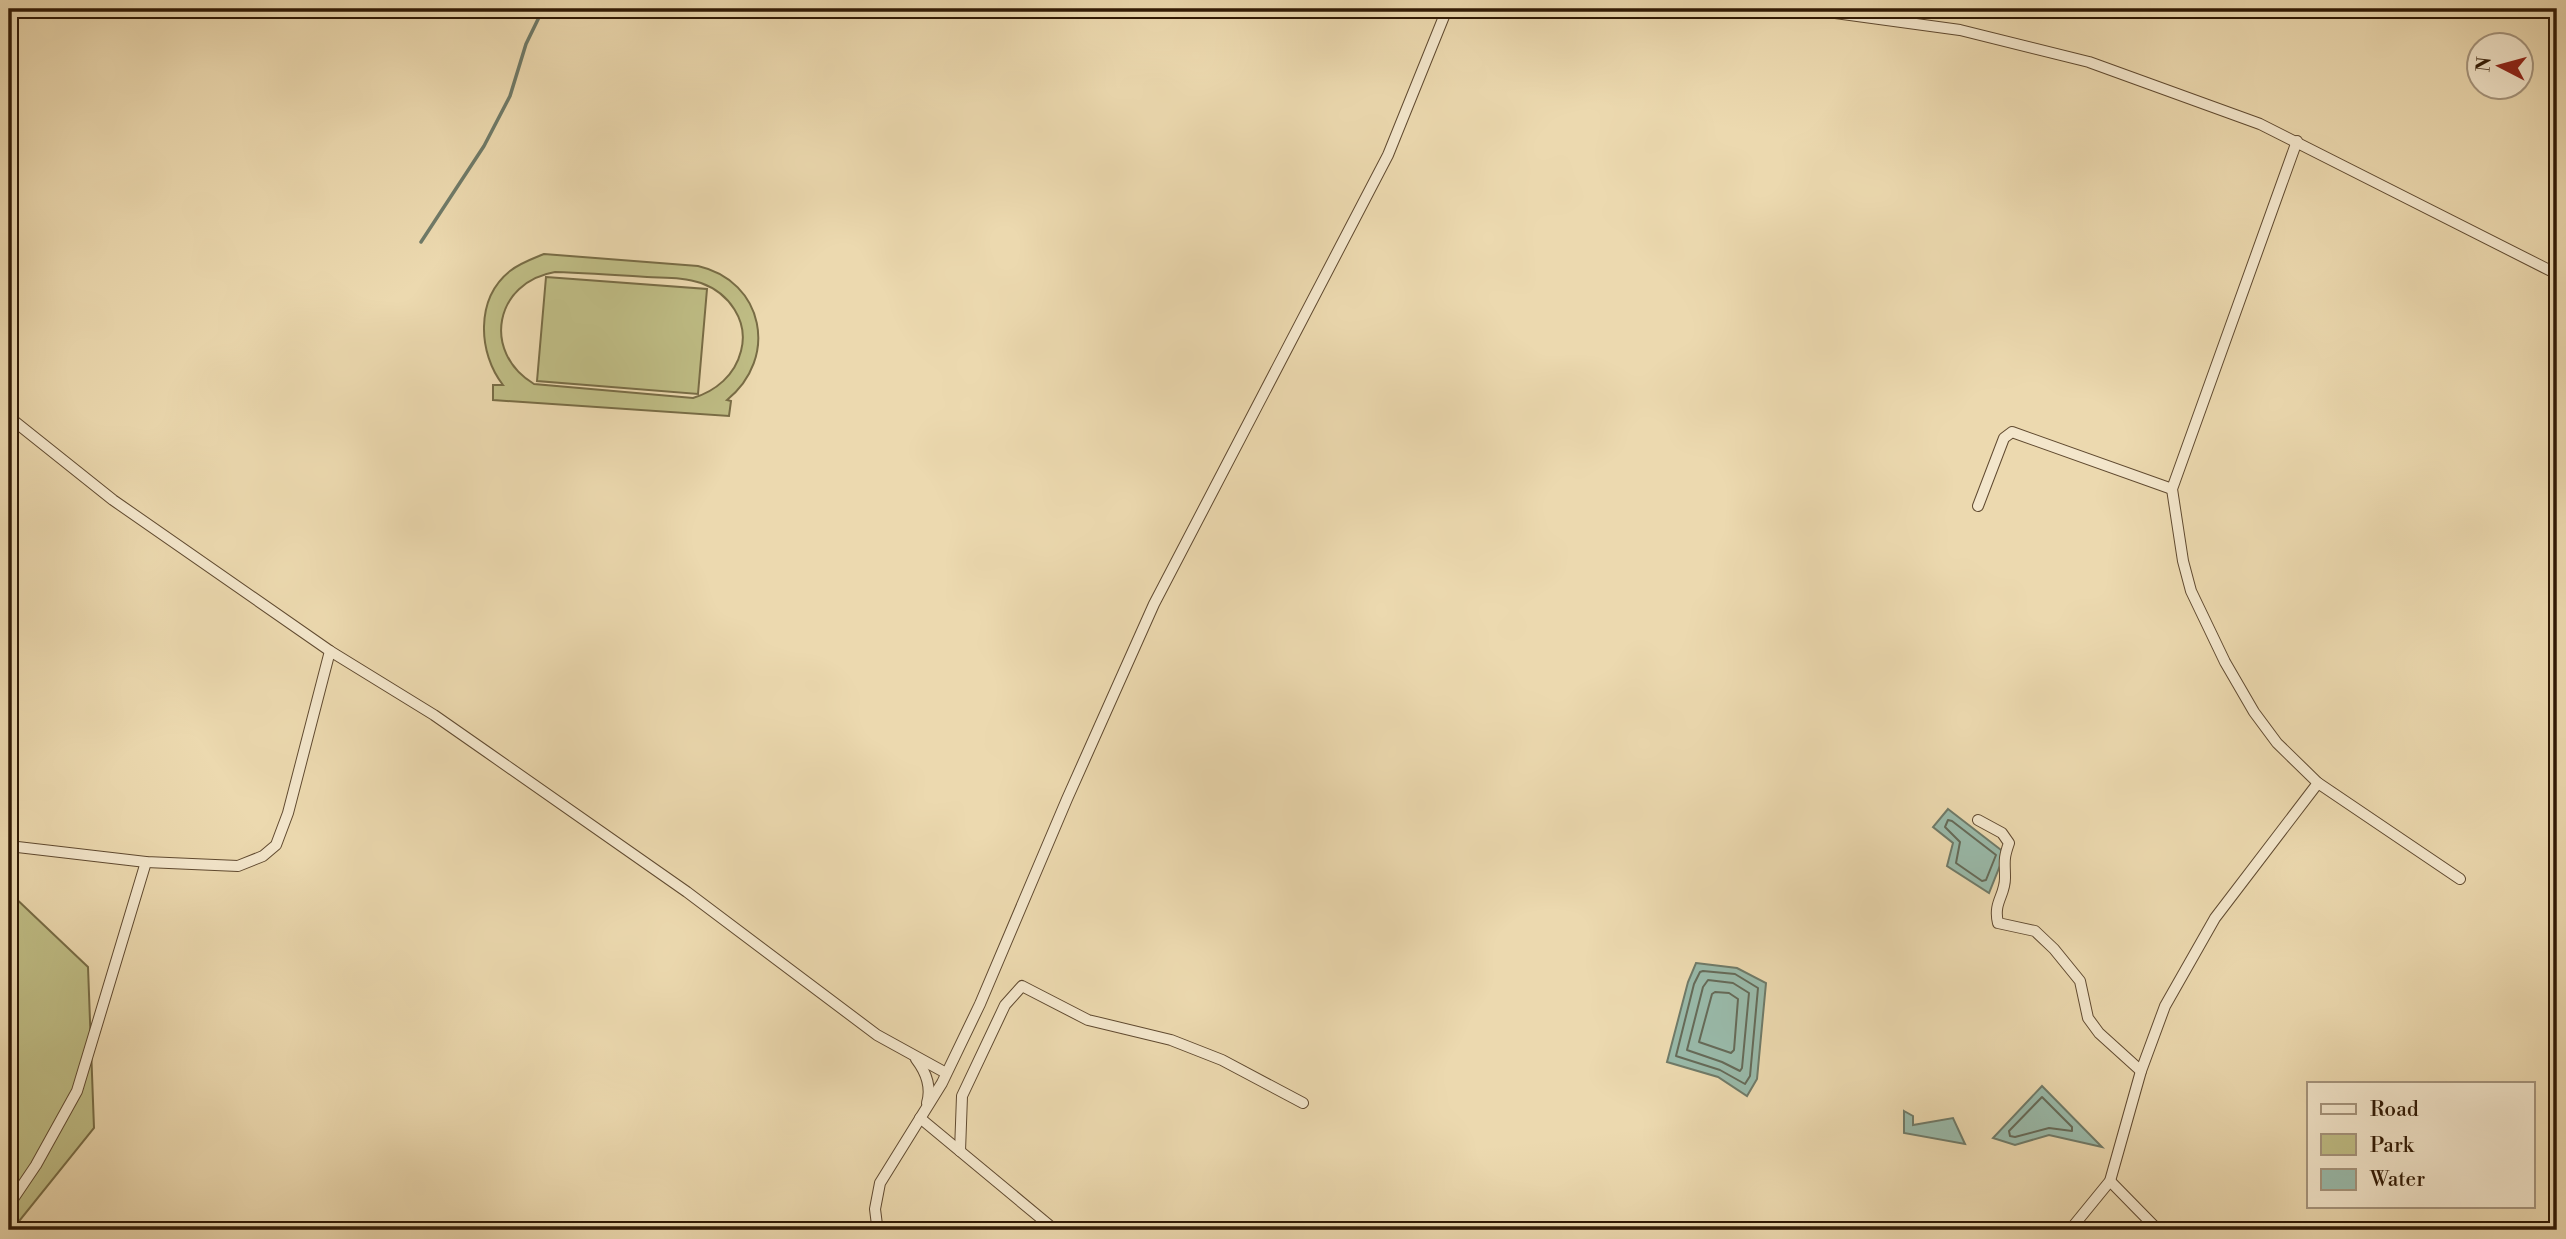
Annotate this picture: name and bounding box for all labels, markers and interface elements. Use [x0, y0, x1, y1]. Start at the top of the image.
north arrow [2464, 32, 2534, 102]
text: N [2471, 56, 2497, 73]
legend [2307, 1082, 2534, 1208]
text: Road [2370, 1097, 2419, 1123]
text: Park [2370, 1133, 2415, 1159]
text: Water [2369, 1167, 2425, 1193]

